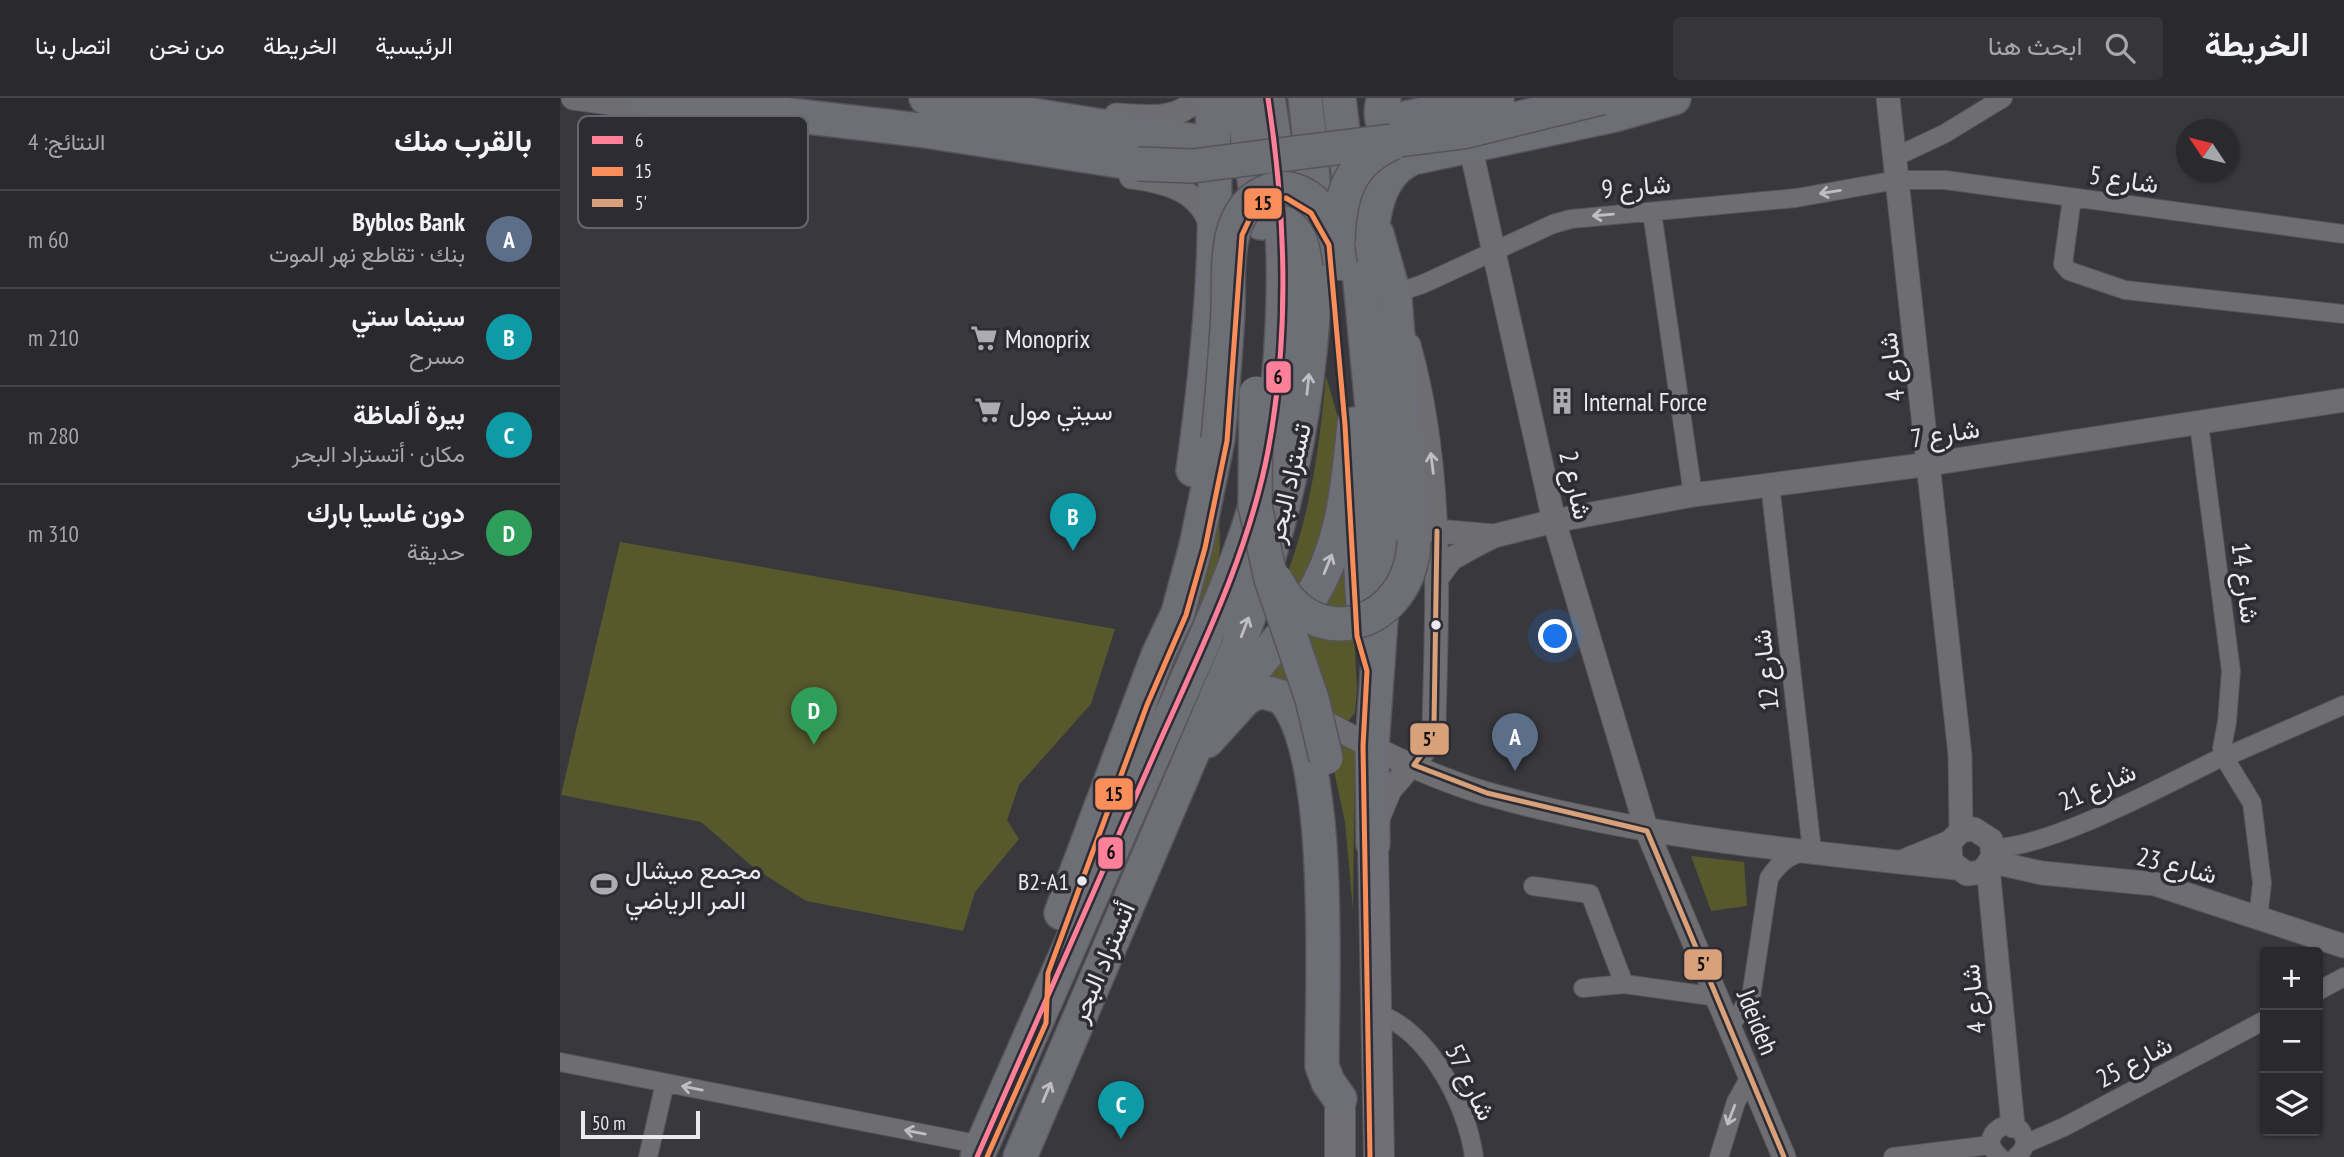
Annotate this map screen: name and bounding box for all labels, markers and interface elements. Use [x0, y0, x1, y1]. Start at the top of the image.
search box [1673, 17, 2163, 80]
text: الخريطة [2205, 22, 2309, 65]
text: ابحث هنا [1988, 29, 2083, 62]
icon: search [2101, 29, 2139, 67]
text: اتصل بنا [35, 30, 111, 61]
text: من نحن [149, 30, 225, 61]
text: الخريطة [263, 30, 337, 61]
text: الرئيسية [375, 30, 453, 61]
legend [578, 116, 808, 228]
north arrow [2176, 119, 2239, 182]
text: بالقرب منك [394, 120, 532, 159]
text: النتائج: 4 [28, 127, 105, 156]
text: 6 [635, 128, 644, 152]
street label: شارع 5 [2087, 158, 2161, 202]
text: 15 [635, 159, 652, 183]
street label: شارع 9 [1600, 167, 1672, 207]
one-way arrow [1819, 186, 1841, 199]
line badge: 15 [1243, 187, 1283, 220]
text: 5' [635, 191, 647, 215]
text: 15 [1254, 191, 1272, 215]
text: Byblos Bank [352, 205, 465, 238]
one-way arrow [1593, 209, 1615, 222]
text: 60 m [28, 225, 69, 254]
text: A [503, 225, 515, 254]
text: بنك · تقاطع نهر الموت [269, 239, 465, 268]
text: سينما ستي [351, 300, 465, 333]
place label: Monoprix [1005, 322, 1091, 355]
text: 210 m [28, 323, 79, 352]
text: B [503, 323, 515, 352]
supermarket icon: Monoprix [969, 323, 999, 353]
street label: شارع 4 [1870, 330, 1914, 404]
text: مسرح [409, 341, 465, 370]
line badge: 6 [1265, 360, 1292, 394]
text: 6 [1273, 365, 1283, 389]
one-way arrow [1302, 373, 1315, 396]
place label: Internal Force [1583, 385, 1707, 418]
building icon: Internal Force [1547, 386, 1577, 416]
place label: سيتي مول [1009, 394, 1113, 432]
supermarket icon: سيتي مول [973, 395, 1003, 425]
text: بيرة ألماظة [353, 398, 465, 431]
street label: شارع 7 [1908, 411, 1982, 457]
street label: تستراد البحر [1258, 420, 1318, 547]
text: 280 m [28, 421, 79, 450]
text: C [504, 421, 514, 450]
text: مكان · أتستراد البحر [292, 439, 465, 468]
street label: شارع 2 [1550, 447, 1600, 523]
one-way arrow [1425, 452, 1438, 474]
pin: B [1050, 493, 1096, 551]
text: دون غاسيا بارك [307, 496, 465, 529]
text: 310 m [28, 519, 79, 548]
text: D [503, 519, 515, 548]
text: حديقة [407, 537, 465, 566]
street label: شارع 14 [2223, 541, 2267, 626]
one-way arrow [1322, 553, 1335, 575]
one-way arrow [1240, 617, 1253, 639]
unlabelled marker [1429, 618, 1443, 632]
your location [1538, 619, 1572, 653]
street label: شارع 12 [1744, 628, 1788, 712]
pin: D [791, 687, 837, 745]
pin: A [1492, 713, 1538, 771]
line badge: 5' [1409, 722, 1450, 756]
text: 5' [1422, 727, 1436, 751]
street label: شارع 21 [2053, 754, 2142, 819]
line badge: 15 [1094, 777, 1134, 811]
text: 15 [1105, 782, 1123, 806]
line badge: 6 [1097, 836, 1124, 870]
street label: شارع 23 [2133, 839, 2220, 893]
text: 6 [1106, 840, 1116, 864]
place label: مجمع ميشال المر الرياضي [625, 853, 761, 921]
place label: B2-A1 [1018, 866, 1069, 897]
sports icon: مجمع ميشال المر الرياضي [589, 869, 619, 899]
marker: B2-A1 [1075, 874, 1089, 888]
street label: أتستراد البحر [1061, 897, 1142, 1028]
map controls [2260, 947, 2323, 1136]
button: + [2260, 947, 2323, 1010]
line badge: 5' [1683, 948, 1723, 981]
text: 5' [1696, 952, 1710, 976]
street label: شارع 4 [1953, 962, 1995, 1035]
street label: Jdeideh [1730, 984, 1786, 1059]
button: − [2260, 1010, 2323, 1073]
street label: شارع 25 [2090, 1027, 2179, 1096]
street label: شارع 57 [1437, 1038, 1504, 1127]
button: layers [2260, 1073, 2323, 1136]
one-way arrow [681, 1081, 704, 1095]
one-way arrow [1042, 1081, 1055, 1103]
pin: C [1098, 1081, 1144, 1139]
one-way arrow [1724, 1104, 1736, 1126]
scale bar [581, 1108, 700, 1140]
text: 50 m [592, 1111, 626, 1135]
one-way arrow [904, 1124, 927, 1138]

